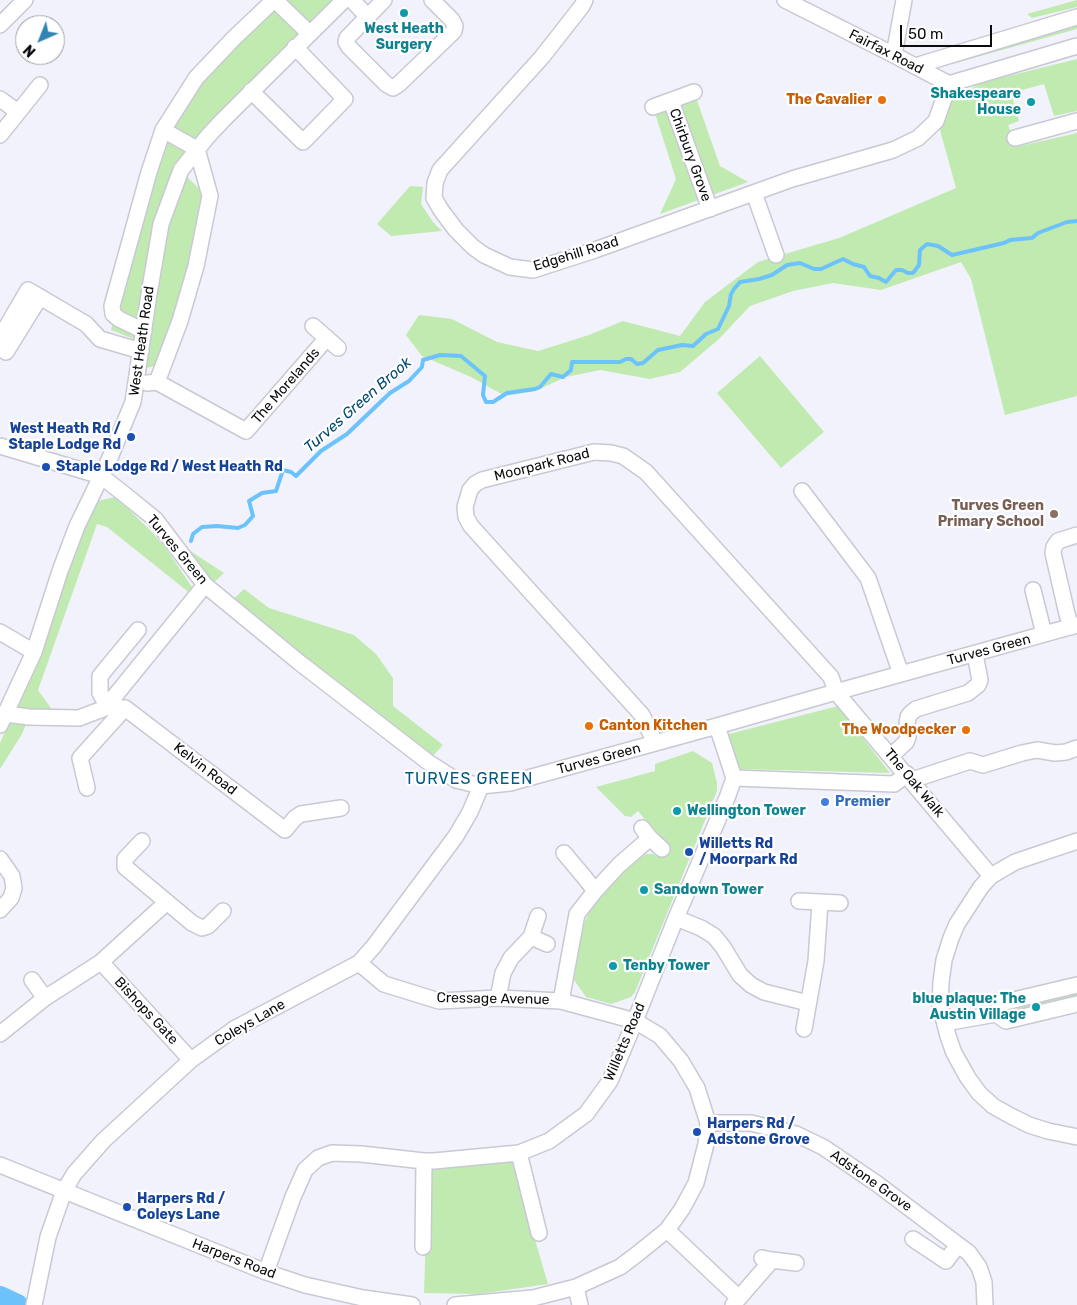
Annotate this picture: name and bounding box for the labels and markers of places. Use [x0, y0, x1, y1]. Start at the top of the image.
marker: West Heath Surgery [398, 7, 410, 19]
place label: West Heath Surgery [364, 21, 444, 54]
place label: Shakespeare House [930, 86, 1021, 118]
place label: The Cavalier [786, 92, 872, 108]
marker: The Cavalier [876, 94, 888, 106]
marker: Shakespeare House [1025, 96, 1037, 108]
place label: West Heath Rd / Staple Lodge Rd [9, 421, 121, 454]
marker: West Heath Rd / Staple Lodge Rd [125, 431, 137, 443]
place label: Staple Lodge Rd / West Heath Rd [56, 459, 283, 475]
marker: Staple Lodge Rd / West Heath Rd [40, 461, 52, 473]
place label: Turves Green Primary School [938, 498, 1044, 530]
marker: Turves Green Primary School [1048, 508, 1060, 520]
place label: Canton Kitchen [599, 718, 708, 734]
marker: Canton Kitchen [583, 720, 595, 732]
place label: The Woodpecker [842, 722, 956, 738]
marker: The Woodpecker [960, 724, 972, 736]
place label: Premier [835, 794, 891, 810]
marker: Premier [819, 796, 831, 808]
place label: Wellington Tower [687, 803, 806, 819]
marker: Wellington Tower [671, 805, 683, 817]
place label: Willetts Rd / Moorpark Rd [699, 836, 798, 869]
marker: Willetts Rd / Moorpark Rd [683, 846, 695, 858]
place label: Sandown Tower [654, 882, 764, 898]
marker: Sandown Tower [638, 884, 650, 896]
place label: Tenby Tower [623, 958, 710, 974]
marker: Tenby Tower [607, 960, 619, 972]
place label: blue plaque: The Austin Village [913, 991, 1026, 1024]
marker: blue plaque: The Austin Village [1030, 1001, 1042, 1013]
place label: Harpers Rd / Adstone Grove [707, 1116, 810, 1148]
marker: Harpers Rd / Adstone Grove [691, 1126, 703, 1138]
place label: Harpers Rd / Coleys Lane [137, 1191, 225, 1224]
marker: Harpers Rd / Coleys Lane [121, 1201, 133, 1213]

